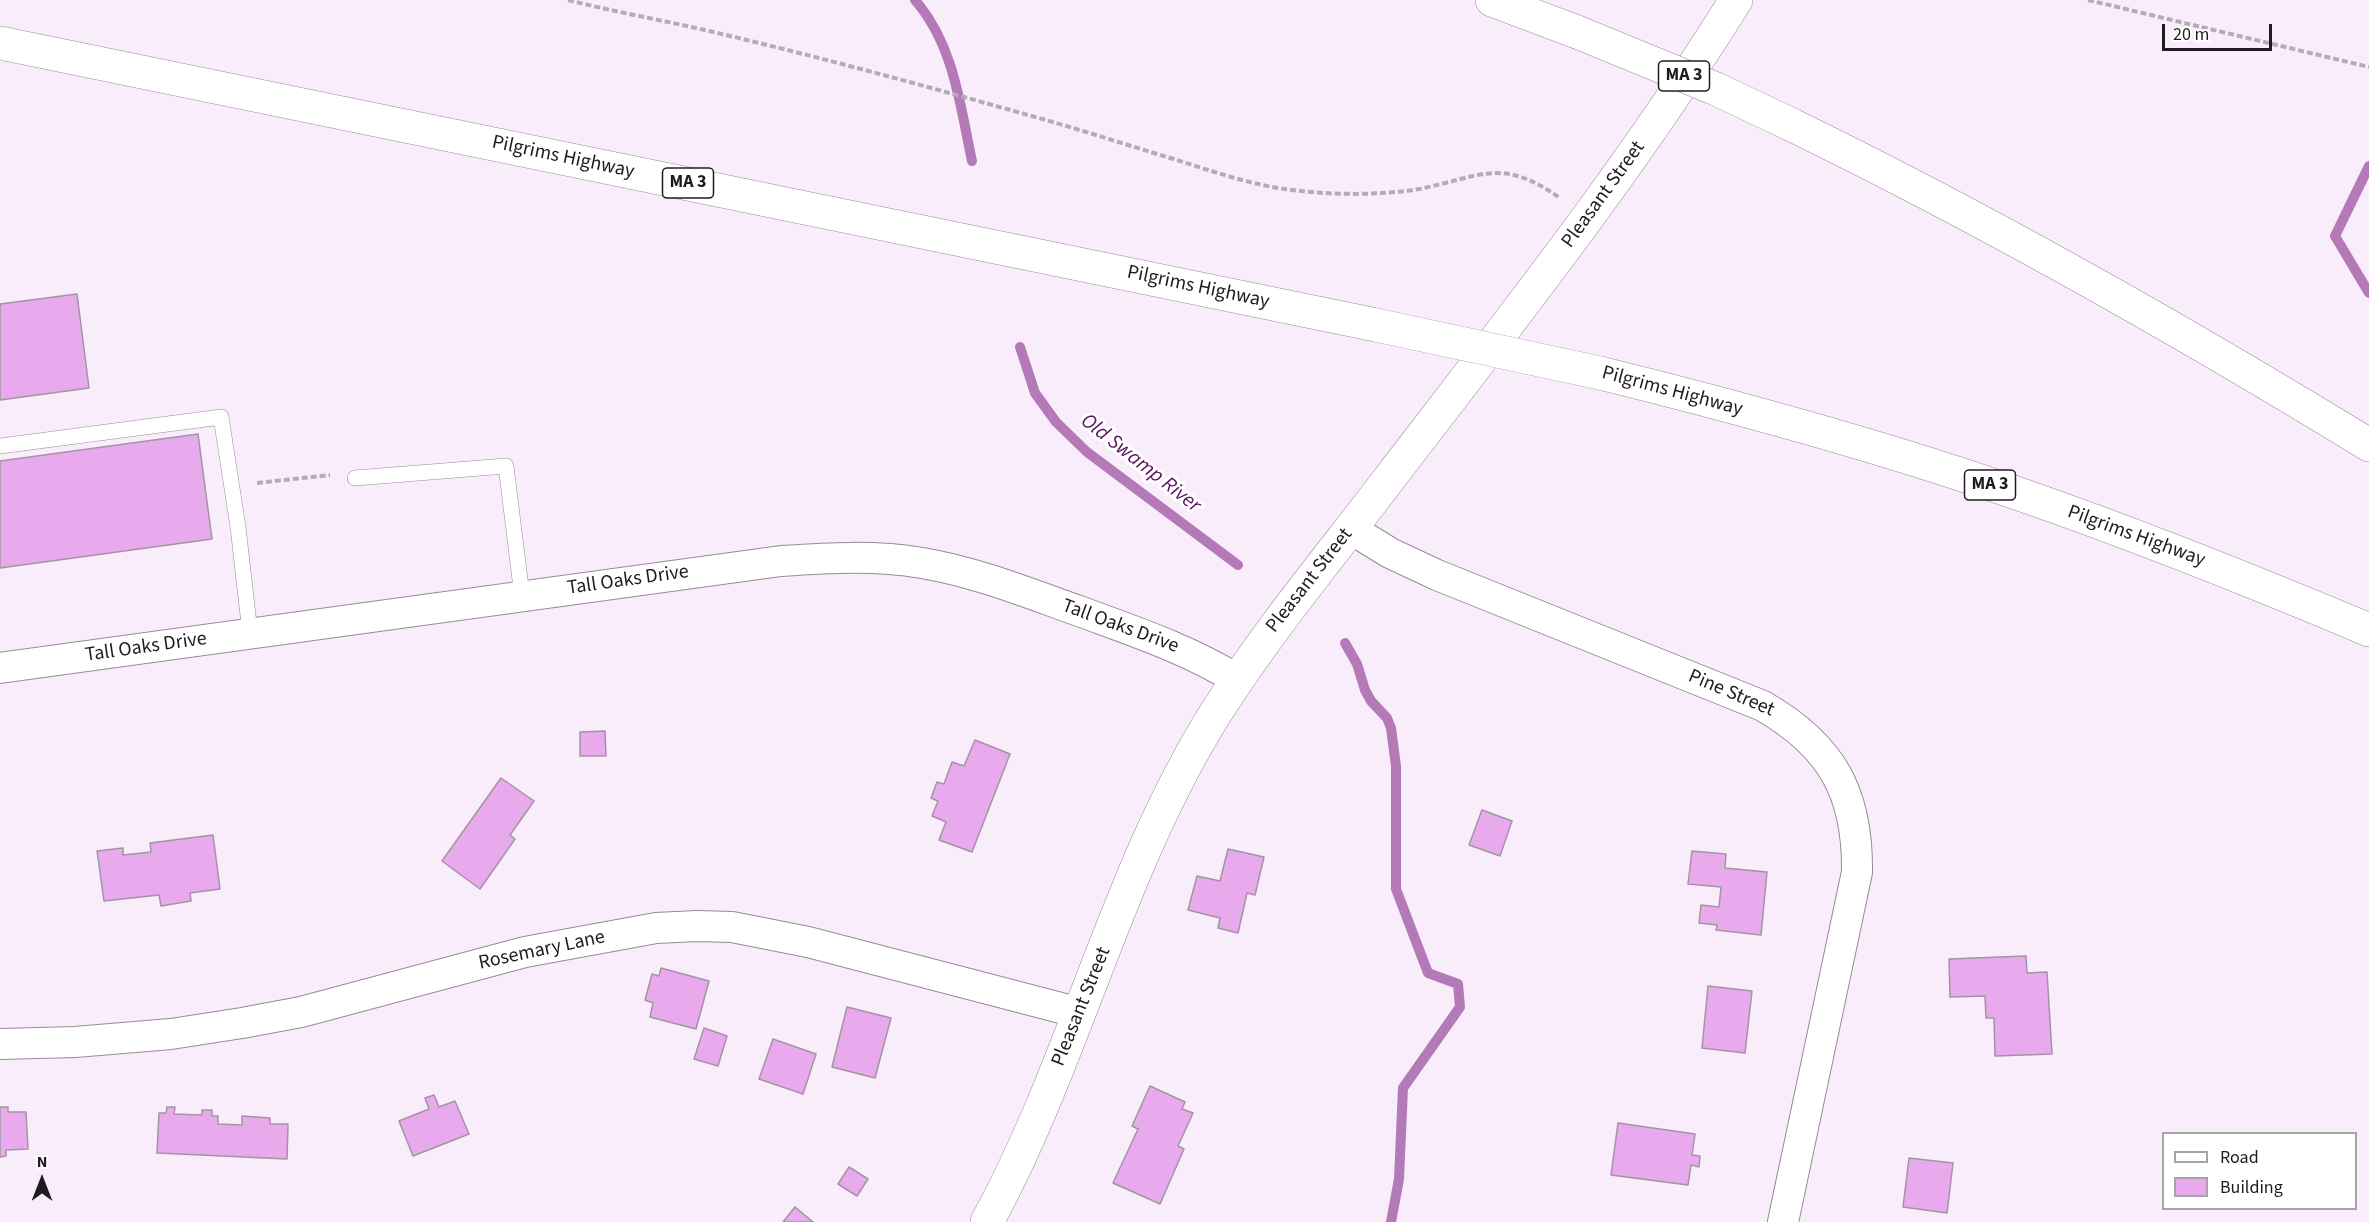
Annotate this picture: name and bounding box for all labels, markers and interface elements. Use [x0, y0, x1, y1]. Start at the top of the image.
scale bar [2165, 12, 2274, 50]
text: 20 m [2173, 22, 2209, 47]
road number: MA 3 [1658, 61, 1710, 91]
street label: Pilgrims Highway [490, 131, 636, 185]
street label: Pleasant Street [1557, 137, 1651, 253]
road number: MA 3 [662, 168, 714, 198]
street label: Pilgrims Highway [1125, 261, 1271, 315]
street label: Pilgrims Highway [1599, 362, 1745, 422]
water label: Old Swamp River [1075, 409, 1205, 519]
road number: MA 3 [1964, 470, 2016, 500]
street label: Pilgrims Highway [2064, 501, 2208, 573]
street label: Pleasant Street [1262, 524, 1358, 638]
street label: Tall Oaks Drive [566, 561, 690, 601]
street label: Tall Oaks Drive [1058, 595, 1182, 659]
street label: Tall Oaks Drive [84, 628, 208, 668]
street label: Pine Street [1684, 665, 1778, 723]
street label: Rosemary Lane [477, 926, 607, 976]
street label: Pleasant Street [1047, 944, 1117, 1070]
legend [2162, 1132, 2357, 1210]
text: Road [2220, 1145, 2259, 1170]
north arrow [12, 1150, 72, 1210]
text: N [37, 1151, 47, 1173]
text: Building [2220, 1175, 2283, 1200]

